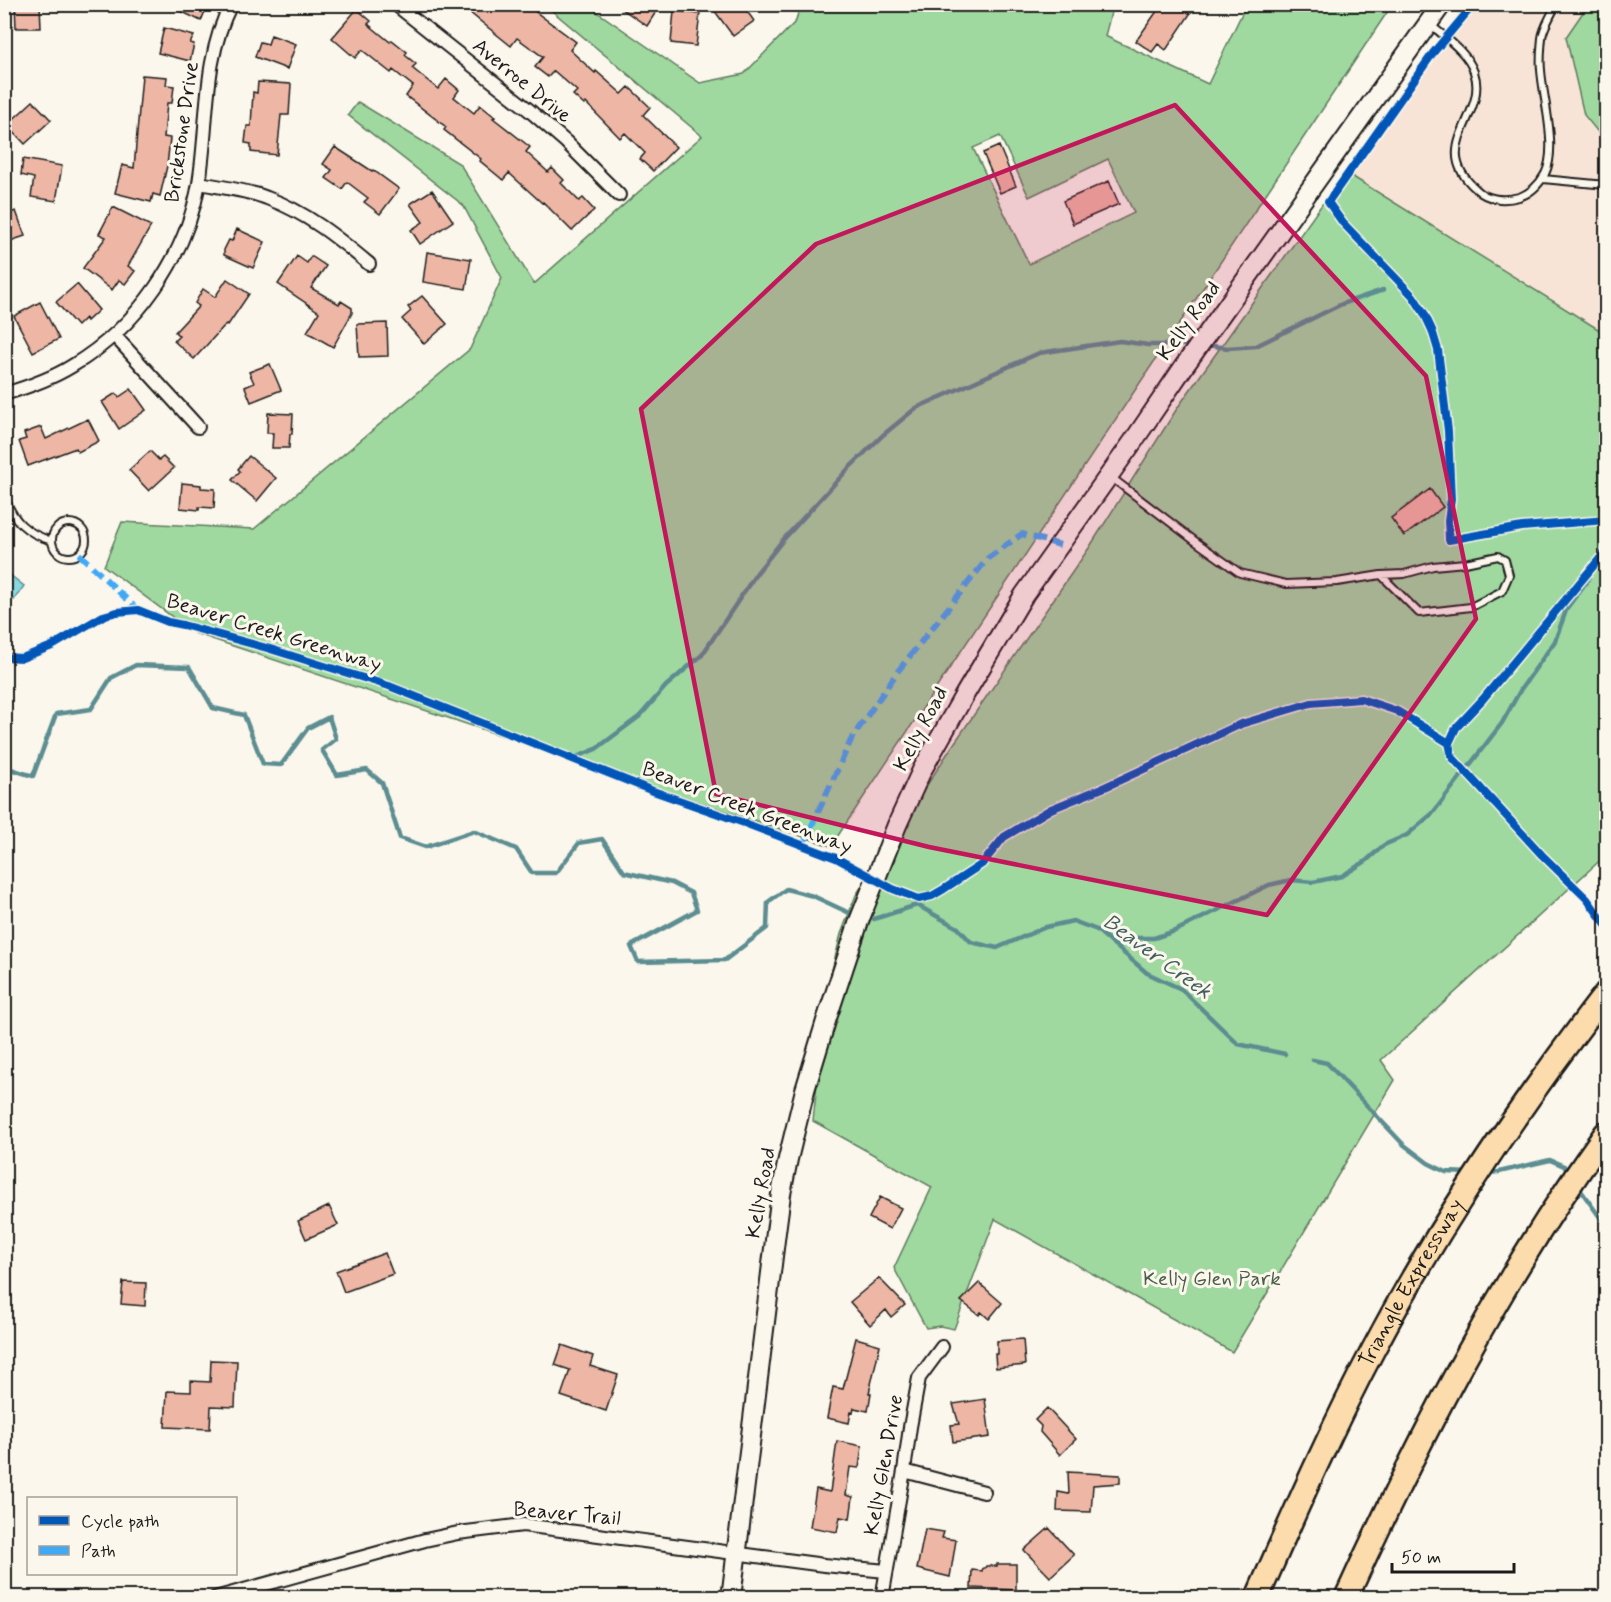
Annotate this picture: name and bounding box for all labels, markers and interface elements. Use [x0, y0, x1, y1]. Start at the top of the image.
street label: Averroe Drive [466, 32, 578, 130]
street label: Brickstone Drive [158, 60, 206, 204]
street label: Kelly Road [1151, 276, 1227, 366]
street label: Beaver Creek Greenway [163, 587, 385, 679]
street label: Kelly Road [887, 682, 955, 776]
street label: Beaver Creek Greenway [638, 755, 856, 861]
water label: Beaver Creek [1097, 908, 1217, 1006]
street label: Kelly Road [739, 1145, 783, 1241]
street label: Triangle Expressway [1352, 1194, 1471, 1372]
park label: Kelly Glen Park [1143, 1265, 1281, 1293]
street label: Kelly Glen Drive [858, 1392, 910, 1538]
street label: Beaver Trail [512, 1495, 622, 1533]
legend [27, 1497, 237, 1575]
text: Cycle path [81, 1510, 159, 1534]
scale bar [1392, 1536, 1514, 1574]
text: Path [81, 1540, 116, 1564]
text: 50 m [1401, 1546, 1441, 1570]

